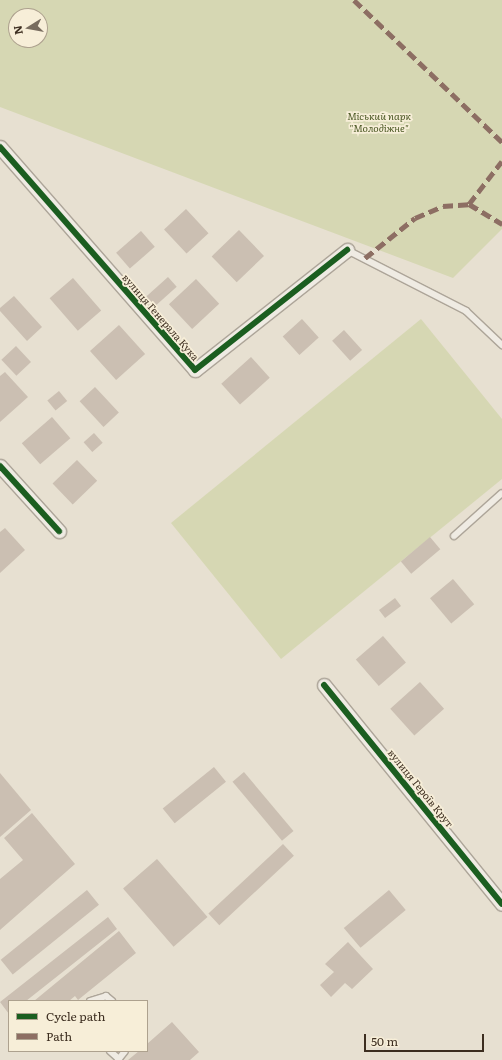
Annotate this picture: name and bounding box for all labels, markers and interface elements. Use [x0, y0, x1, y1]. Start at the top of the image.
north arrow [8, 8, 48, 48]
text: N [8, 24, 26, 36]
park label: Міський парк "Молодіжне" [347, 109, 411, 132]
street label: вулиця Генерала Кука [120, 271, 202, 363]
street label: вулиця Героїв Крут [386, 747, 456, 829]
legend [8, 1000, 148, 1052]
text: Cycle path [46, 1007, 106, 1025]
scale bar [366, 1026, 486, 1052]
text: Path [46, 1027, 72, 1045]
text: 50 m [371, 1032, 398, 1050]

